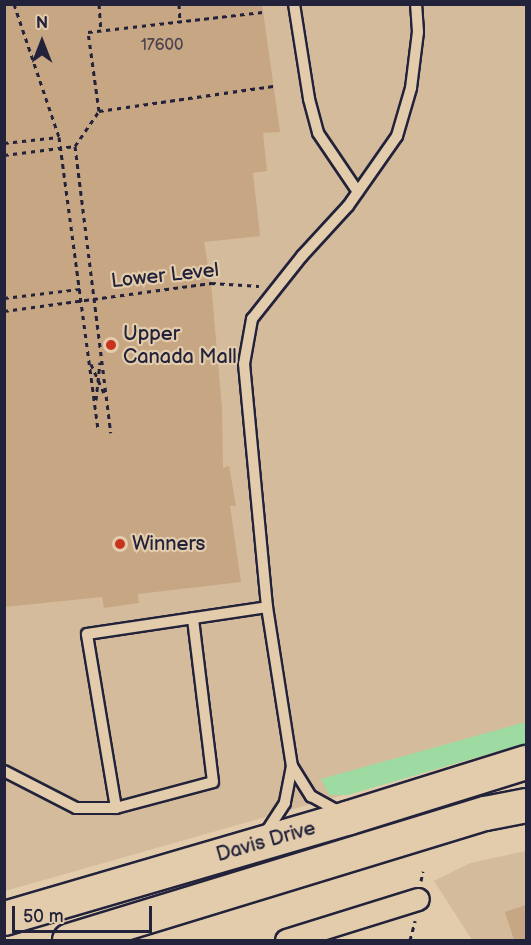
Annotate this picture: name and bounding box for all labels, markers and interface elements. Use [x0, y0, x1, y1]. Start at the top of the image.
north arrow [12, 12, 72, 72]
text: N [36, 14, 48, 33]
house number: 17600 [141, 36, 183, 56]
street label: Lower Level [110, 258, 220, 294]
place label: Upper Canada Mall [123, 322, 237, 369]
marker: Upper Canada Mall [104, 338, 118, 352]
place label: Winners [132, 532, 205, 556]
marker: Winners [113, 537, 127, 551]
street label: Davis Drive [214, 816, 318, 868]
scale bar [15, 894, 154, 932]
text: 50 m [23, 906, 64, 927]

